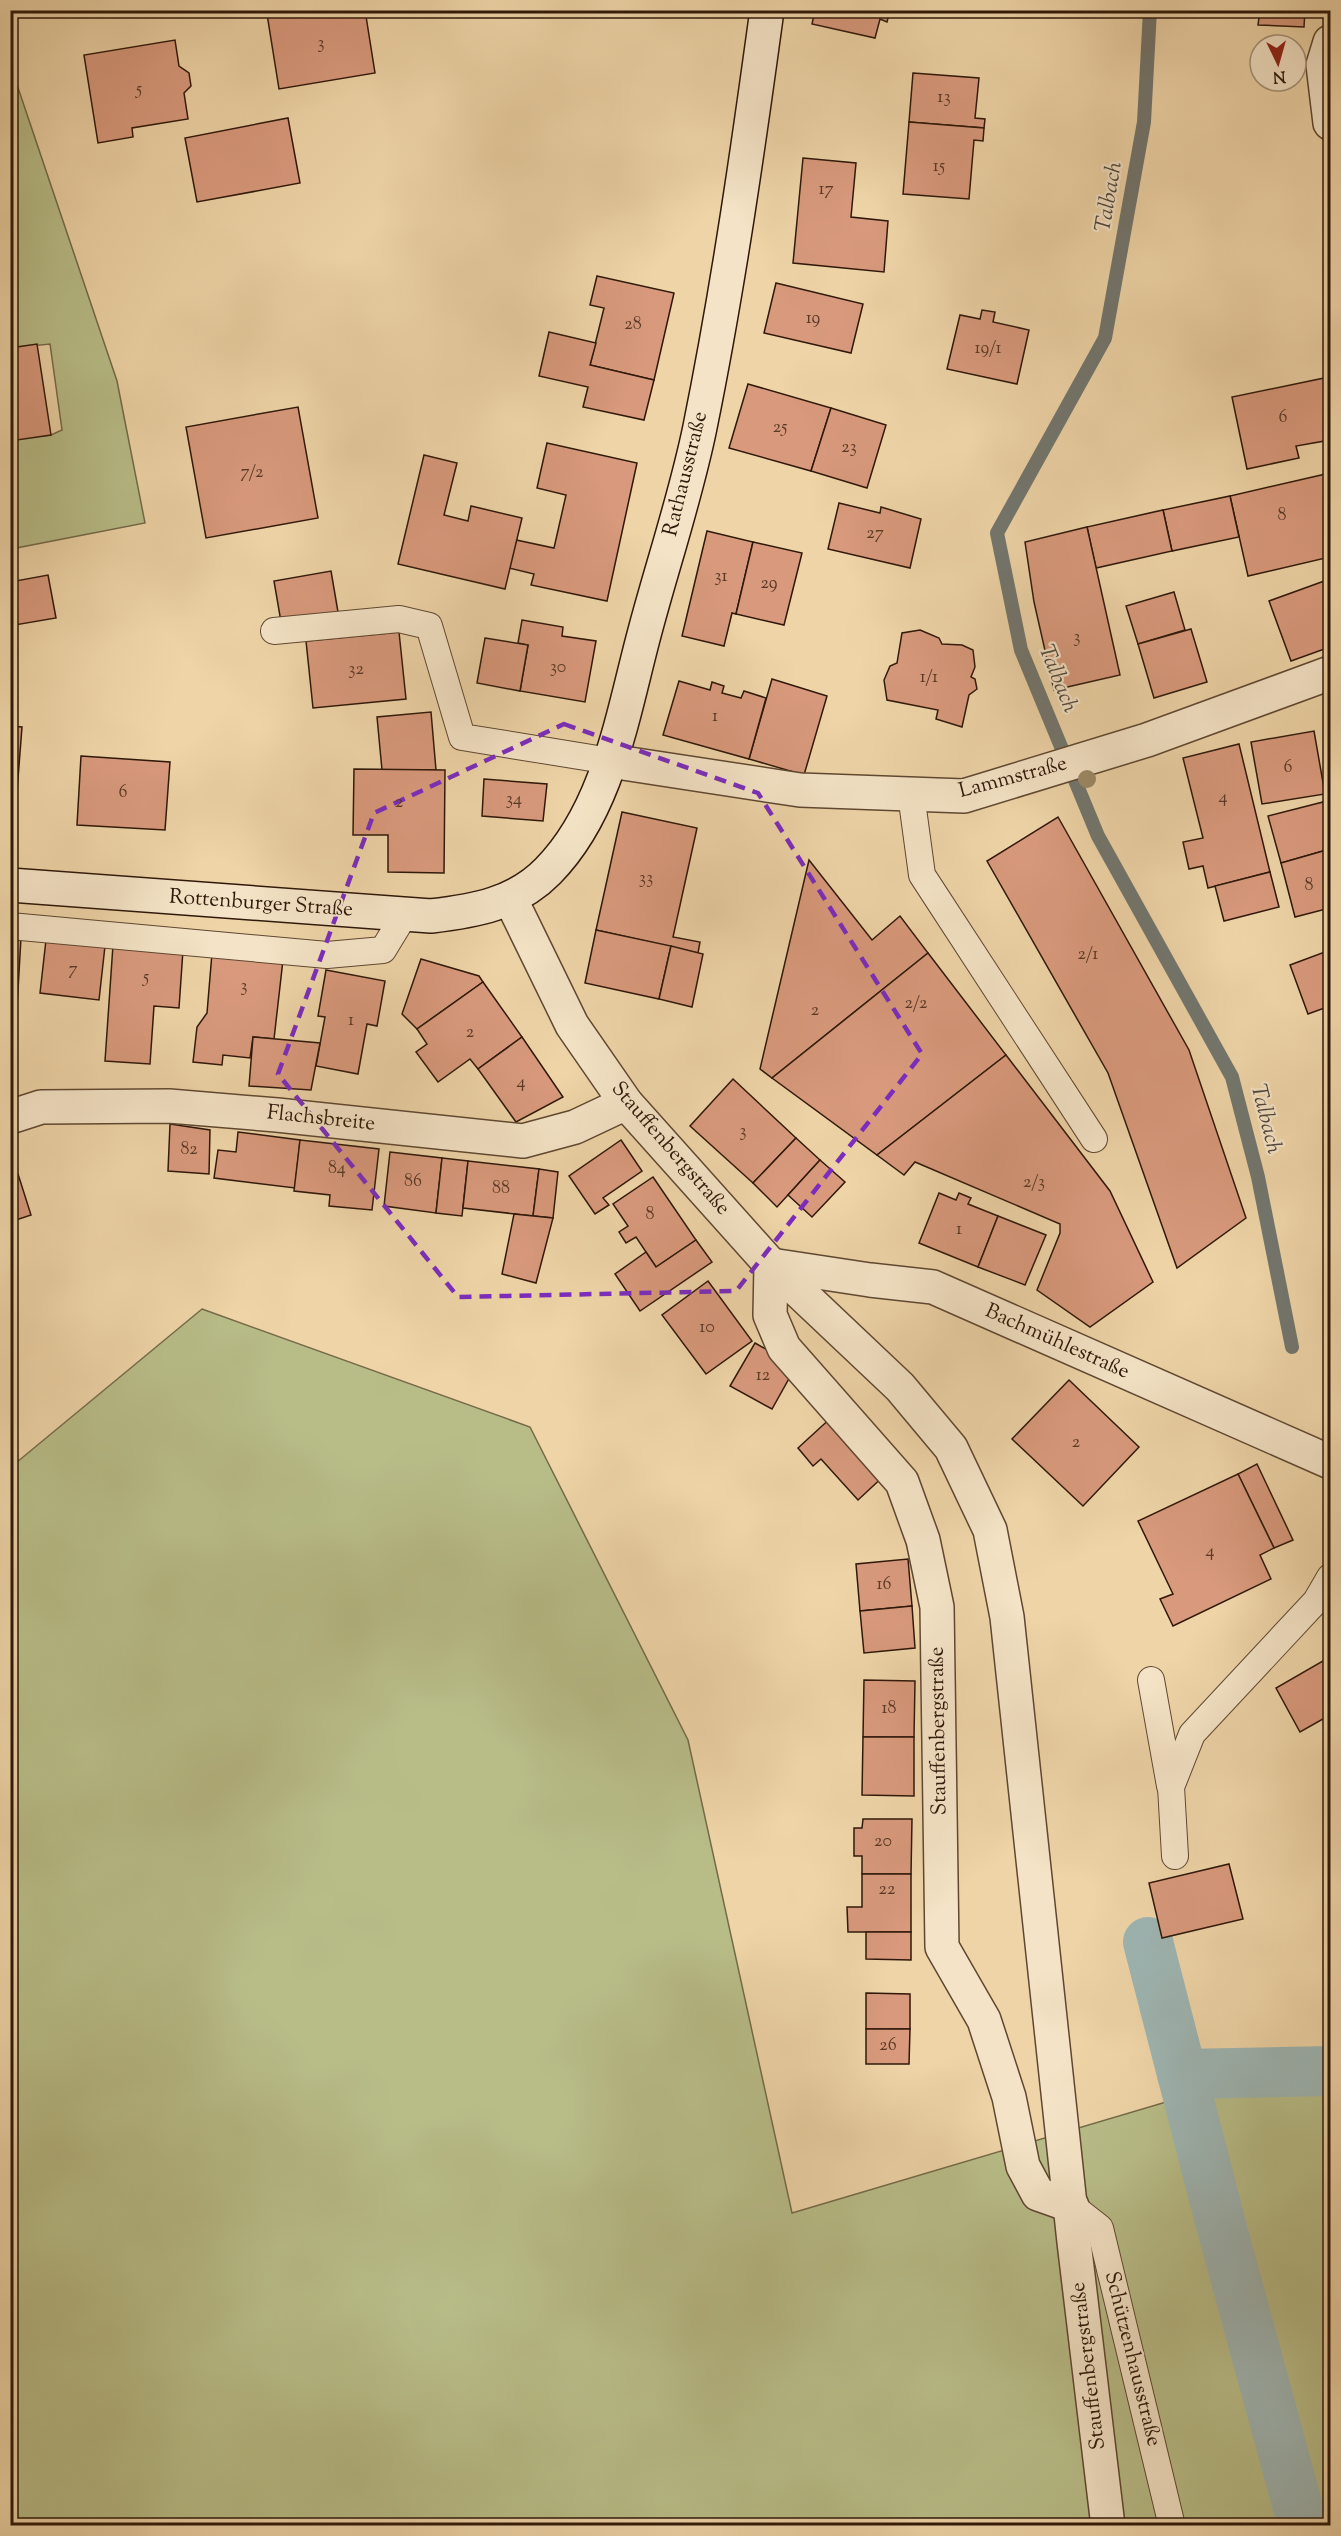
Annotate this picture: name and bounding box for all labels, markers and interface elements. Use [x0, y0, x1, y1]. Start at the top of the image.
house number: 3 [317, 31, 325, 57]
north arrow [1248, 33, 1308, 93]
text: N [1272, 63, 1286, 87]
house number: 5 [135, 77, 142, 103]
house number: 13 [937, 85, 951, 111]
house number: 15 [933, 154, 945, 180]
water label: Talbach [1088, 159, 1132, 235]
house number: 17 [818, 177, 834, 203]
house number: 19 [806, 306, 821, 332]
house number: 28 [624, 312, 642, 338]
house number: 19/1 [974, 336, 1002, 362]
house number: 6 [1279, 405, 1288, 431]
street label: Rathausstraße [656, 408, 716, 540]
house number: 25 [773, 415, 787, 441]
house number: 23 [841, 435, 857, 461]
house number: 7/2 [241, 460, 264, 486]
house number: 8 [1278, 503, 1287, 529]
house number: 27 [866, 521, 884, 547]
house number: 31 [714, 564, 728, 590]
house number: 29 [760, 571, 778, 597]
house number: 3 [1073, 625, 1081, 651]
water label: Talbach [1029, 640, 1085, 718]
house number: 30 [550, 655, 566, 681]
house number: 32 [348, 657, 364, 683]
house number: 1/1 [920, 665, 938, 691]
house number: 1 [712, 704, 718, 730]
street label: Lammstraße [956, 749, 1070, 807]
house number: 6 [1284, 755, 1293, 781]
house number: 6 [119, 780, 128, 806]
house number: 4 [1218, 785, 1228, 811]
house number: 34 [506, 787, 522, 813]
house number: 2 [395, 790, 404, 816]
house number: 33 [639, 866, 653, 892]
house number: 8 [1305, 873, 1314, 899]
street label: Rottenburger Straße [168, 883, 354, 925]
house number: 2/1 [1078, 942, 1098, 968]
house number: 7 [68, 957, 78, 983]
house number: 5 [142, 965, 149, 991]
house number: 3 [240, 974, 248, 1000]
house number: 2/2 [905, 991, 928, 1017]
house number: 2 [811, 998, 820, 1024]
house number: 1 [348, 1008, 354, 1034]
house number: 2 [466, 1020, 475, 1046]
house number: 4 [516, 1070, 526, 1096]
street label: Stauffenbergstraße [603, 1075, 737, 1223]
water label: Talbach [1241, 1081, 1289, 1158]
street label: Flachsbreite [265, 1098, 377, 1140]
house number: 3 [739, 1119, 747, 1145]
house number: 82 [180, 1137, 198, 1163]
house number: 84 [328, 1156, 346, 1182]
house number: 86 [404, 1169, 422, 1195]
house number: 2/3 [1023, 1170, 1045, 1196]
house number: 88 [492, 1176, 510, 1202]
house number: 8 [646, 1202, 655, 1228]
house number: 1 [956, 1217, 962, 1243]
street label: Bachmühlestraße [980, 1297, 1134, 1387]
house number: 10 [699, 1315, 715, 1341]
house number: 12 [756, 1363, 771, 1389]
house number: 2 [1072, 1430, 1081, 1456]
house number: 4 [1205, 1539, 1215, 1565]
house number: 16 [876, 1572, 892, 1598]
street label: Stauffenbergstraße [923, 1646, 955, 1816]
house number: 18 [881, 1696, 897, 1722]
house number: 20 [874, 1829, 892, 1855]
house number: 22 [879, 1877, 896, 1903]
house number: 26 [879, 2033, 897, 2059]
street label: Schützenhausstraße [1096, 2268, 1168, 2450]
street label: Stauffenbergstraße [1064, 2280, 1114, 2452]

